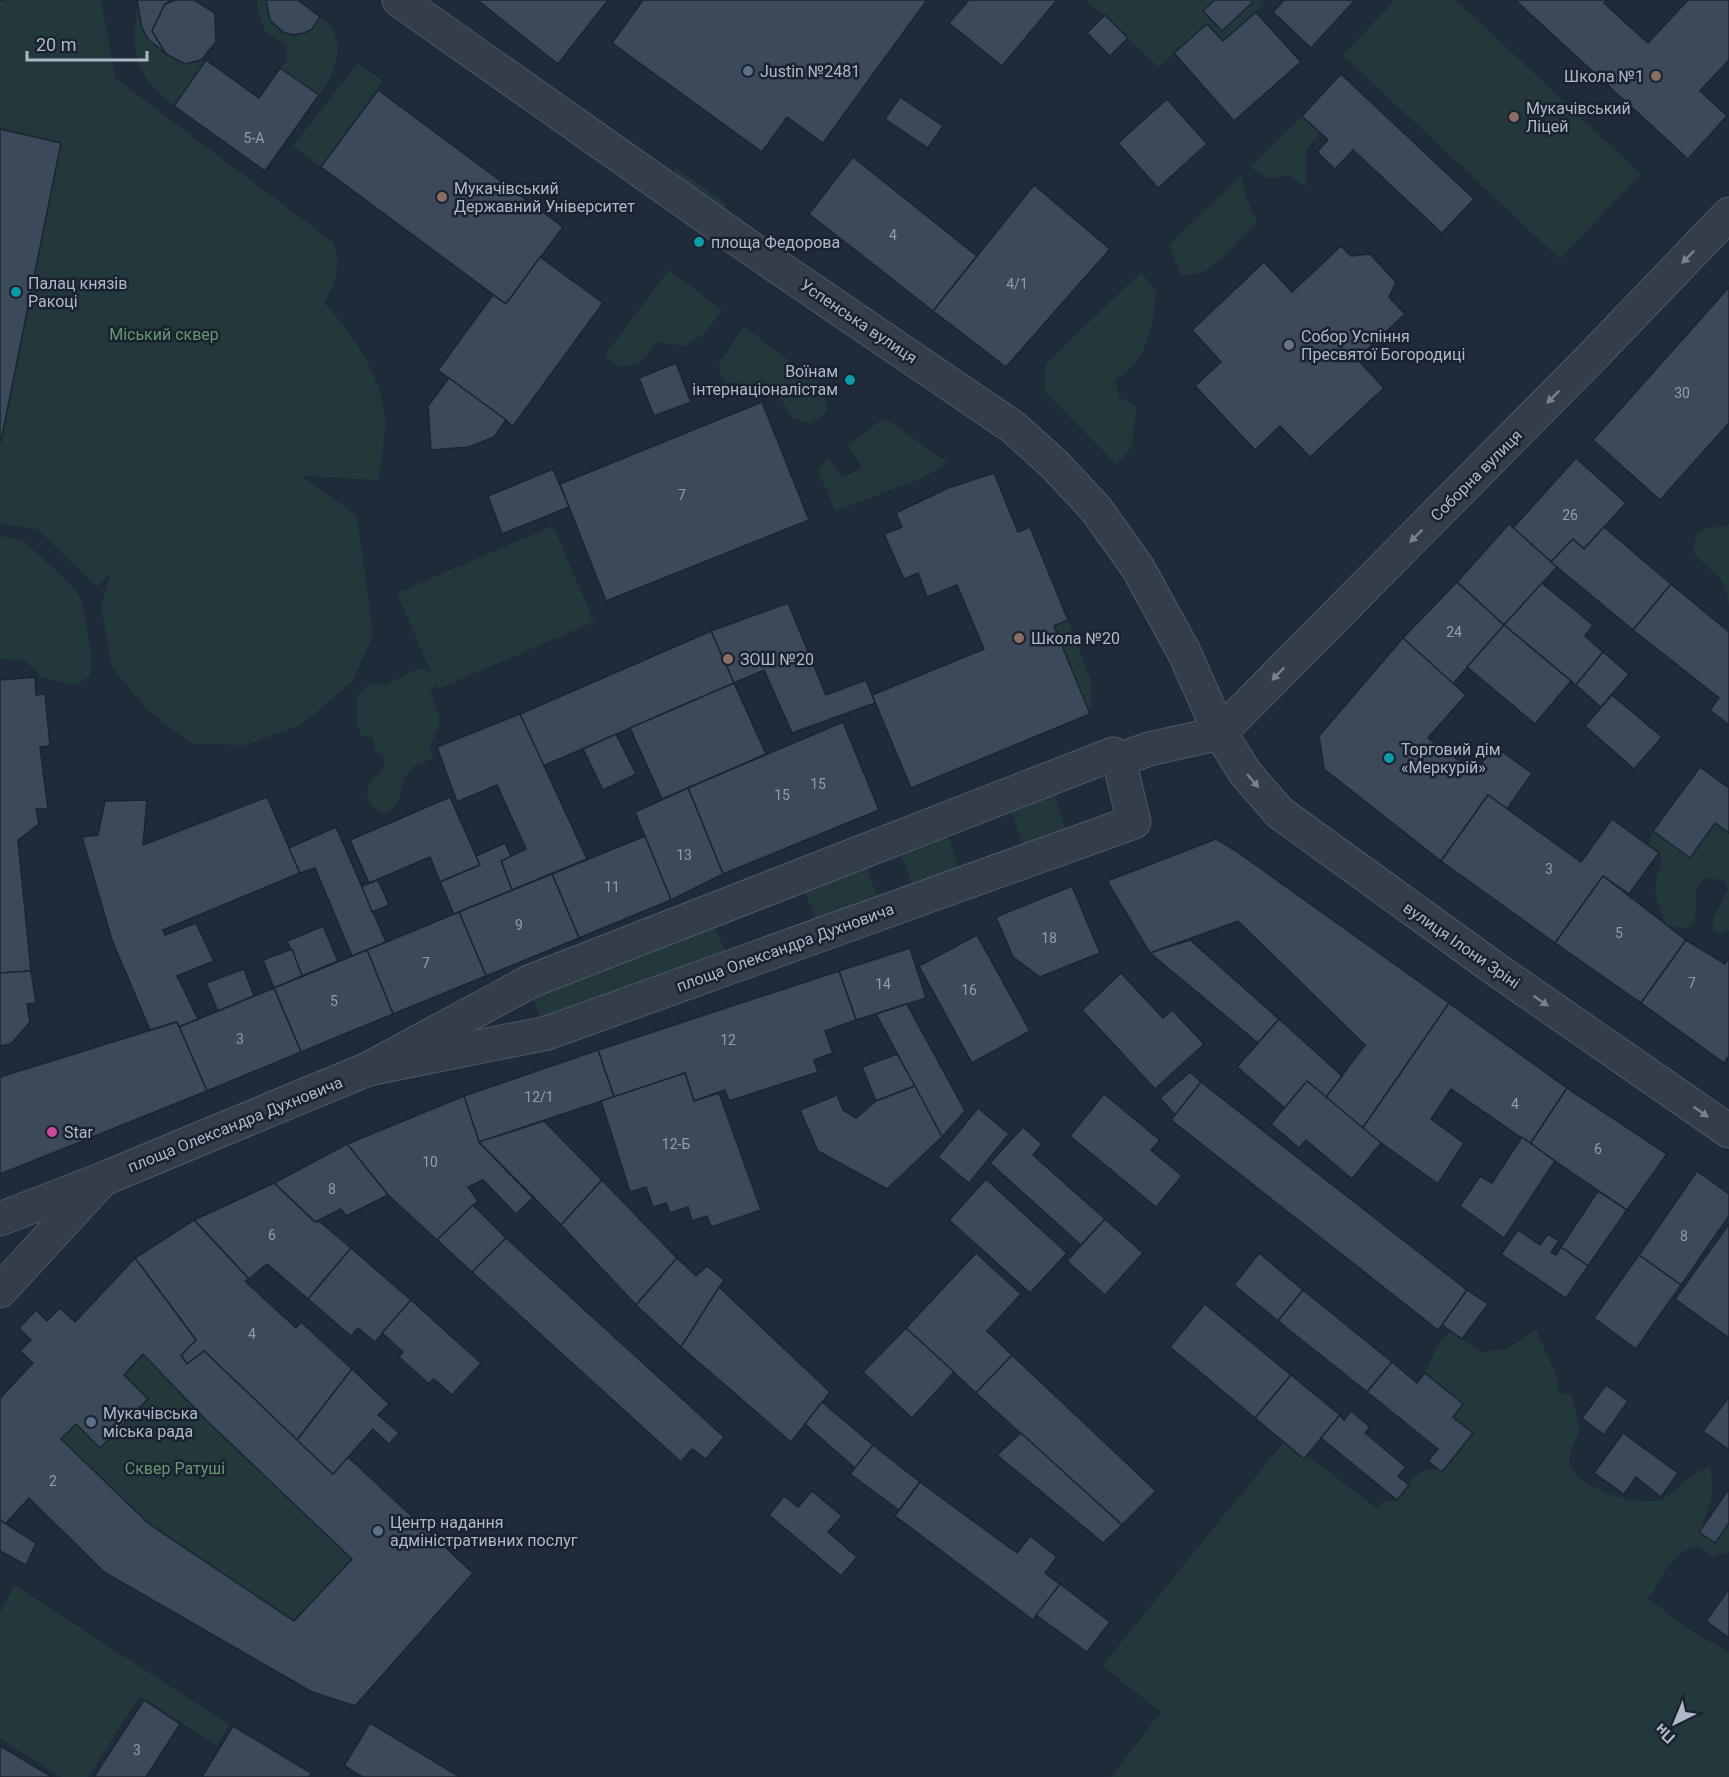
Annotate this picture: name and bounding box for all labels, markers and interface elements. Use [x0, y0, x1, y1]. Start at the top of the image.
scale bar [27, 24, 147, 62]
text: 20 m [36, 34, 76, 55]
place label: Justin №2481 [760, 62, 860, 81]
marker: Justin №2481 [741, 64, 755, 78]
place label: Школа №1 [1564, 67, 1644, 86]
marker: Школа №1 [1649, 69, 1663, 83]
place label: Мукачівський Ліцей [1526, 99, 1631, 136]
marker: Мукачівський Ліцей [1507, 110, 1521, 124]
house number: 5-А [244, 130, 264, 146]
place label: Мукачівський Державний Університет [454, 179, 635, 216]
marker: Мукачівський Державний Університет [435, 190, 449, 204]
house number: 4 [889, 227, 897, 243]
place label: площа Федорова [711, 233, 840, 252]
marker: площа Федорова [692, 235, 706, 249]
one-way arrow [1682, 249, 1696, 263]
place label: Палац князів Ракоці [28, 274, 127, 311]
street label: Успенська вулиця [797, 275, 921, 367]
house number: 4/1 [1006, 276, 1028, 292]
marker: Палац князів Ракоці [9, 285, 23, 299]
park label: Міський сквер [109, 325, 219, 344]
place label: Собор Успіння Пресвятої Богородиці [1301, 327, 1465, 364]
marker: Собор Успіння Пресвятої Богородиці [1282, 338, 1296, 352]
place label: Воїнам інтернаціоналістам [692, 362, 838, 399]
marker: Воїнам інтернаціоналістам [843, 373, 857, 387]
house number: 30 [1674, 385, 1690, 401]
one-way arrow [1546, 389, 1560, 403]
street label: Соборна вулиця [1427, 426, 1526, 525]
house number: 7 [678, 487, 686, 503]
house number: 26 [1562, 507, 1578, 523]
one-way arrow [1409, 528, 1423, 543]
house number: 24 [1446, 624, 1462, 640]
place label: Школа №20 [1031, 629, 1120, 648]
marker: Школа №20 [1012, 631, 1026, 645]
place label: ЗОШ №20 [740, 650, 814, 669]
marker: ЗОШ №20 [721, 652, 735, 666]
one-way arrow [1272, 666, 1286, 680]
place label: Торговий дім «Меркурій» [1401, 740, 1501, 777]
marker: Торговий дім «Меркурій» [1382, 751, 1396, 765]
one-way arrow [1246, 773, 1259, 788]
house number: 15 [810, 776, 826, 792]
house number: 15 [774, 787, 790, 803]
house number: 13 [676, 847, 692, 863]
house number: 3 [1545, 861, 1553, 877]
house number: 11 [604, 879, 620, 895]
street label: вулиця Ілони Зріні [1400, 898, 1524, 993]
street label: площа Олександра Духновича [674, 899, 897, 996]
house number: 9 [515, 917, 523, 933]
house number: 5 [1615, 925, 1623, 941]
house number: 18 [1041, 930, 1057, 946]
house number: 7 [422, 955, 430, 971]
house number: 7 [1688, 975, 1696, 991]
house number: 14 [875, 976, 891, 992]
house number: 16 [961, 982, 977, 998]
house number: 5 [330, 993, 338, 1009]
one-way arrow [1533, 995, 1549, 1006]
house number: 3 [236, 1031, 244, 1047]
house number: 12 [720, 1032, 736, 1048]
street label: площа Олександра Духновича [125, 1073, 345, 1176]
house number: 12/1 [524, 1089, 554, 1105]
house number: 4 [1511, 1096, 1519, 1112]
one-way arrow [1693, 1106, 1709, 1118]
place label: Star [64, 1123, 93, 1142]
marker: Star [45, 1125, 59, 1139]
house number: 12-Б [662, 1136, 690, 1152]
house number: 6 [1594, 1141, 1602, 1157]
house number: 10 [422, 1154, 438, 1170]
house number: 8 [328, 1181, 336, 1197]
house number: 6 [268, 1227, 276, 1243]
house number: 8 [1680, 1228, 1688, 1244]
house number: 4 [248, 1326, 256, 1342]
place label: Мукачівська міська рада [103, 1404, 198, 1441]
marker: Мукачівська міська рада [84, 1415, 98, 1429]
park label: Сквер Ратуші [125, 1459, 225, 1478]
house number: 2 [49, 1473, 57, 1489]
place label: Центр надання адміністративних послуг [390, 1513, 578, 1550]
marker: Центр надання адміністративних послуг [371, 1524, 385, 1538]
north arrow [1645, 1693, 1705, 1753]
text: Пн [1651, 1720, 1679, 1748]
house number: 3 [133, 1742, 141, 1758]

